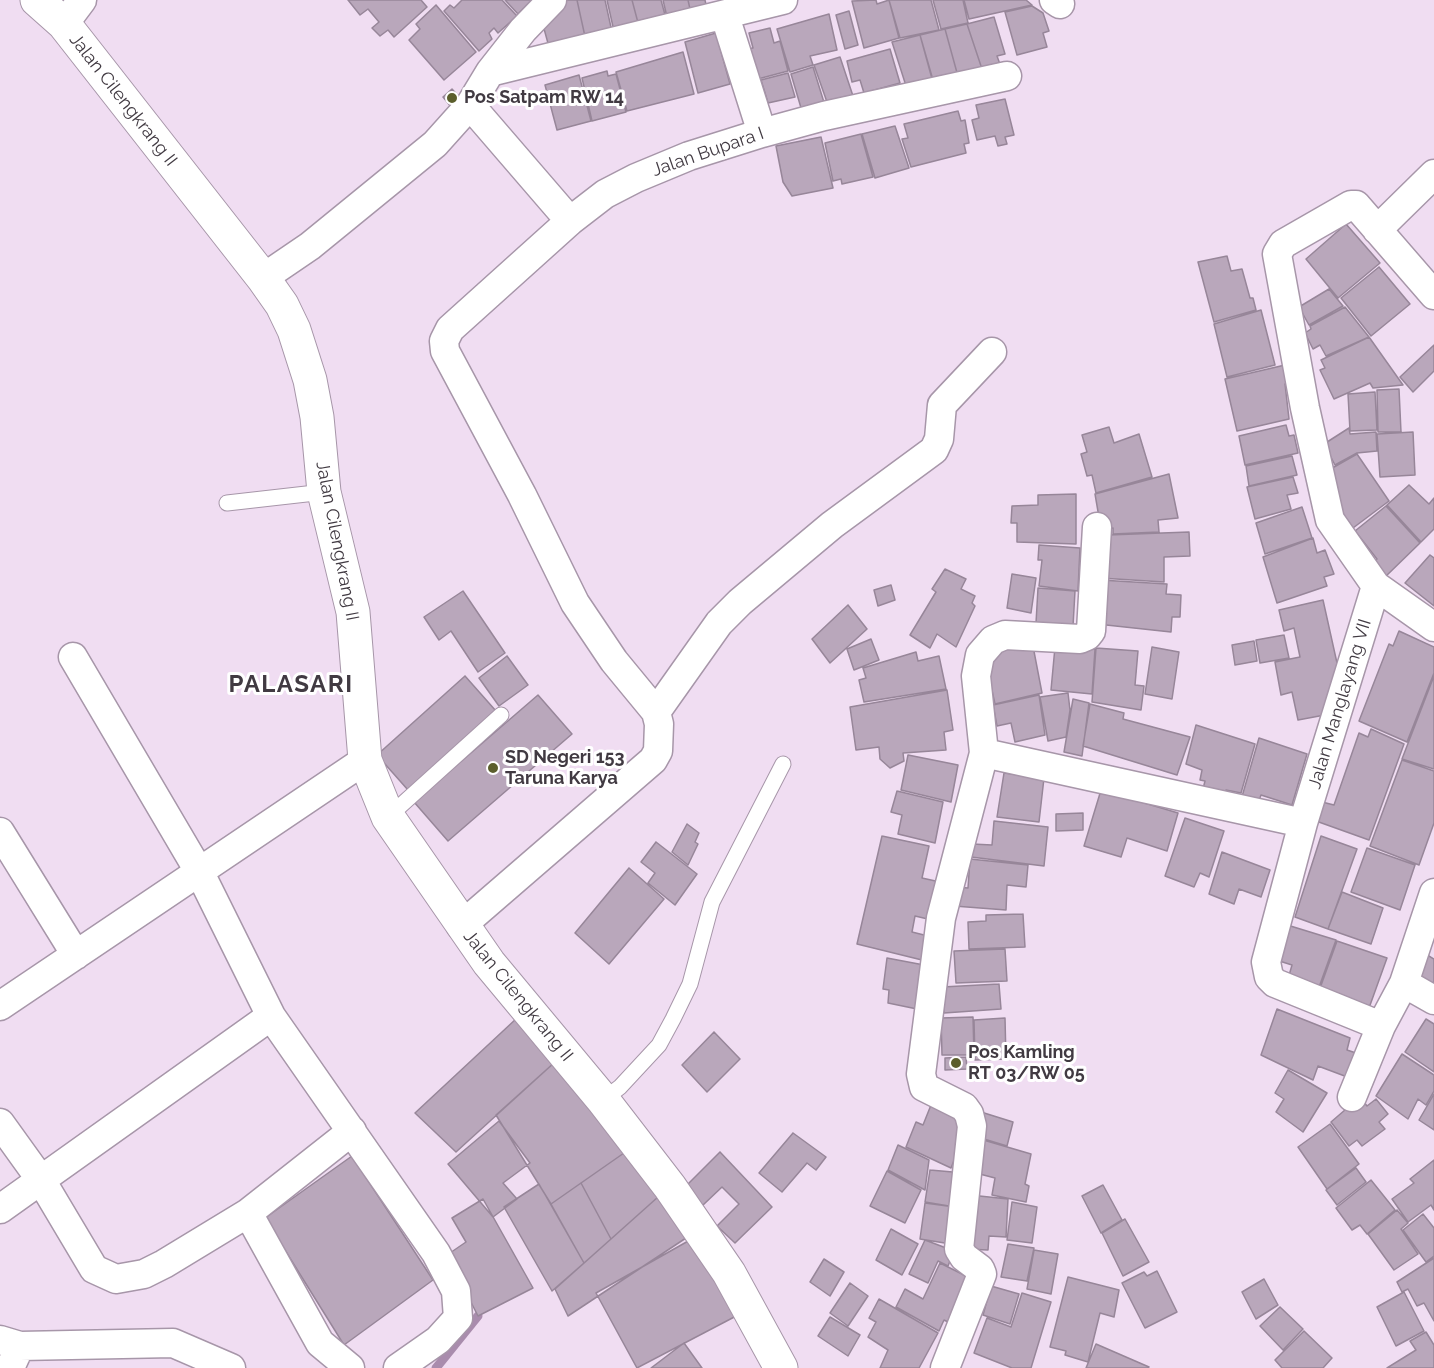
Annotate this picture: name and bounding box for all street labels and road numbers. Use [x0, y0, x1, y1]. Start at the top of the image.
street label: Jalan Cilengkrang II [65, 29, 181, 171]
street label: Jalan Bupara I [649, 123, 767, 181]
street label: Jalan Cilengkrang II [311, 459, 363, 623]
street label: Jalan Manglayang VII [1304, 617, 1376, 791]
street label: Jalan Cilengkrang II [459, 926, 577, 1066]

